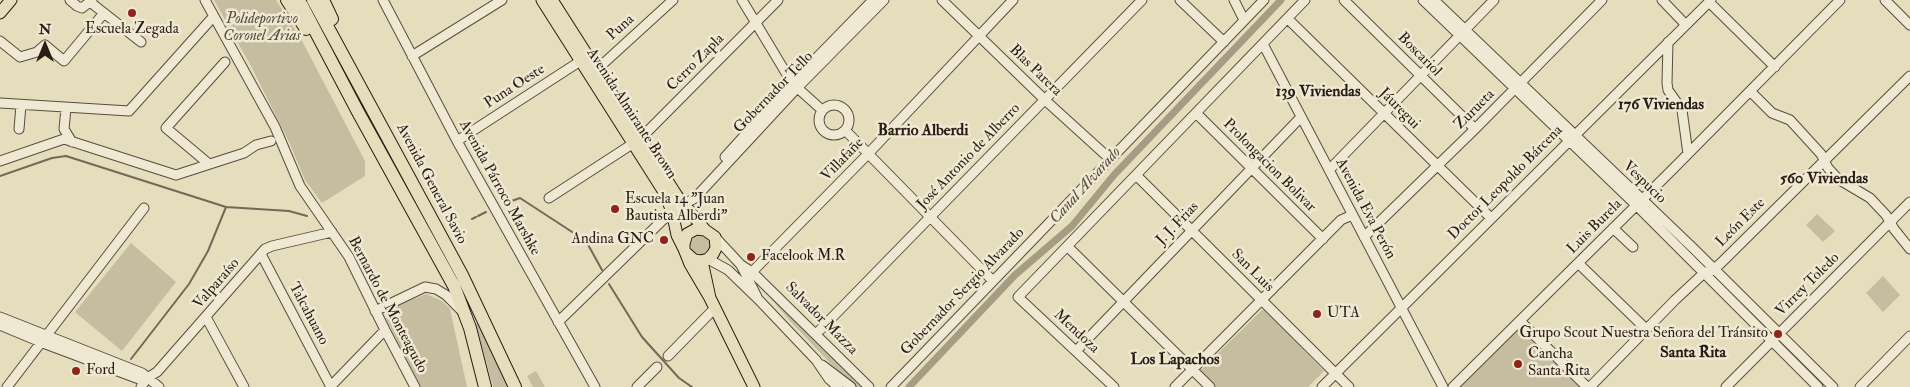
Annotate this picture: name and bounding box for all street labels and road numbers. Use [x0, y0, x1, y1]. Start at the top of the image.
street label: Puna [604, 11, 638, 45]
street label: Boscariol [1393, 29, 1445, 81]
street label: Cerro Zapla [664, 31, 728, 95]
street label: Blas Parera [1005, 42, 1065, 100]
street label: Avenida Almirante Brown [582, 45, 680, 183]
street label: Gobernador Tello [730, 48, 818, 138]
street label: Puna Oeste [481, 61, 549, 113]
street label: Jáuregui [1375, 85, 1423, 133]
street label: Zurueta [1451, 86, 1499, 134]
street label: José Antonio de Alberro [914, 100, 1024, 214]
street label: Prolongacion Bolivar [1219, 116, 1319, 216]
street label: Avenida Párroco Marshke [454, 117, 544, 259]
street label: Avenida General Savio [392, 121, 470, 247]
street label: Doctor Leopoldo Bárcena [1445, 122, 1567, 244]
street label: Villafañe [818, 135, 868, 185]
street label: Avenida Eva Perón [1331, 156, 1399, 262]
street label: Vespucio [1619, 158, 1669, 208]
street label: León Este [1713, 195, 1769, 251]
street label: Luis Burela [1564, 196, 1626, 258]
street label: J. J. Frias [1153, 198, 1203, 250]
street label: Gobernador Sergio Alvarado [897, 224, 1029, 360]
street label: Bernardo de Monteagudo [343, 234, 431, 376]
street label: San Luis [1227, 246, 1277, 296]
street label: Virrey Toledo [1772, 249, 1844, 321]
street label: Valparaíso [190, 255, 244, 313]
street label: Salvador Mazza [781, 279, 861, 359]
street label: Talcahuano [284, 280, 332, 348]
street label: Mendoza [1049, 306, 1103, 358]

